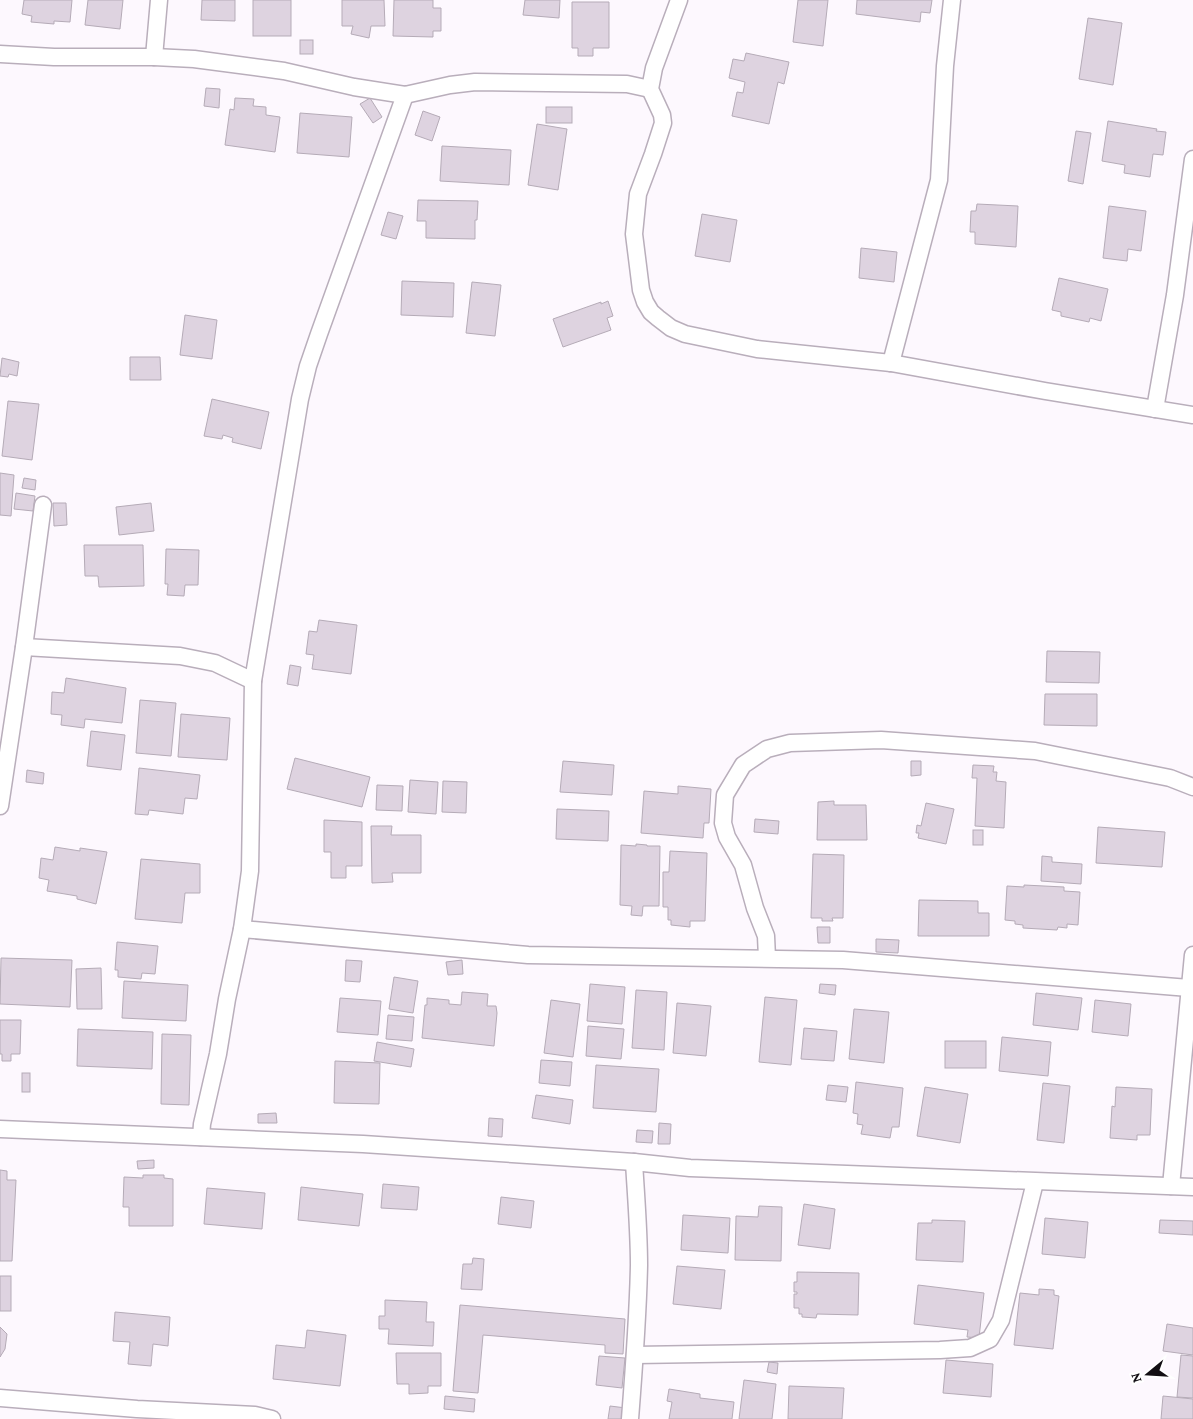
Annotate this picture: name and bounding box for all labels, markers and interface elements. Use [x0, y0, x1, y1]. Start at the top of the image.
north arrow [1123, 1349, 1173, 1399]
text: N [1126, 1371, 1145, 1385]

